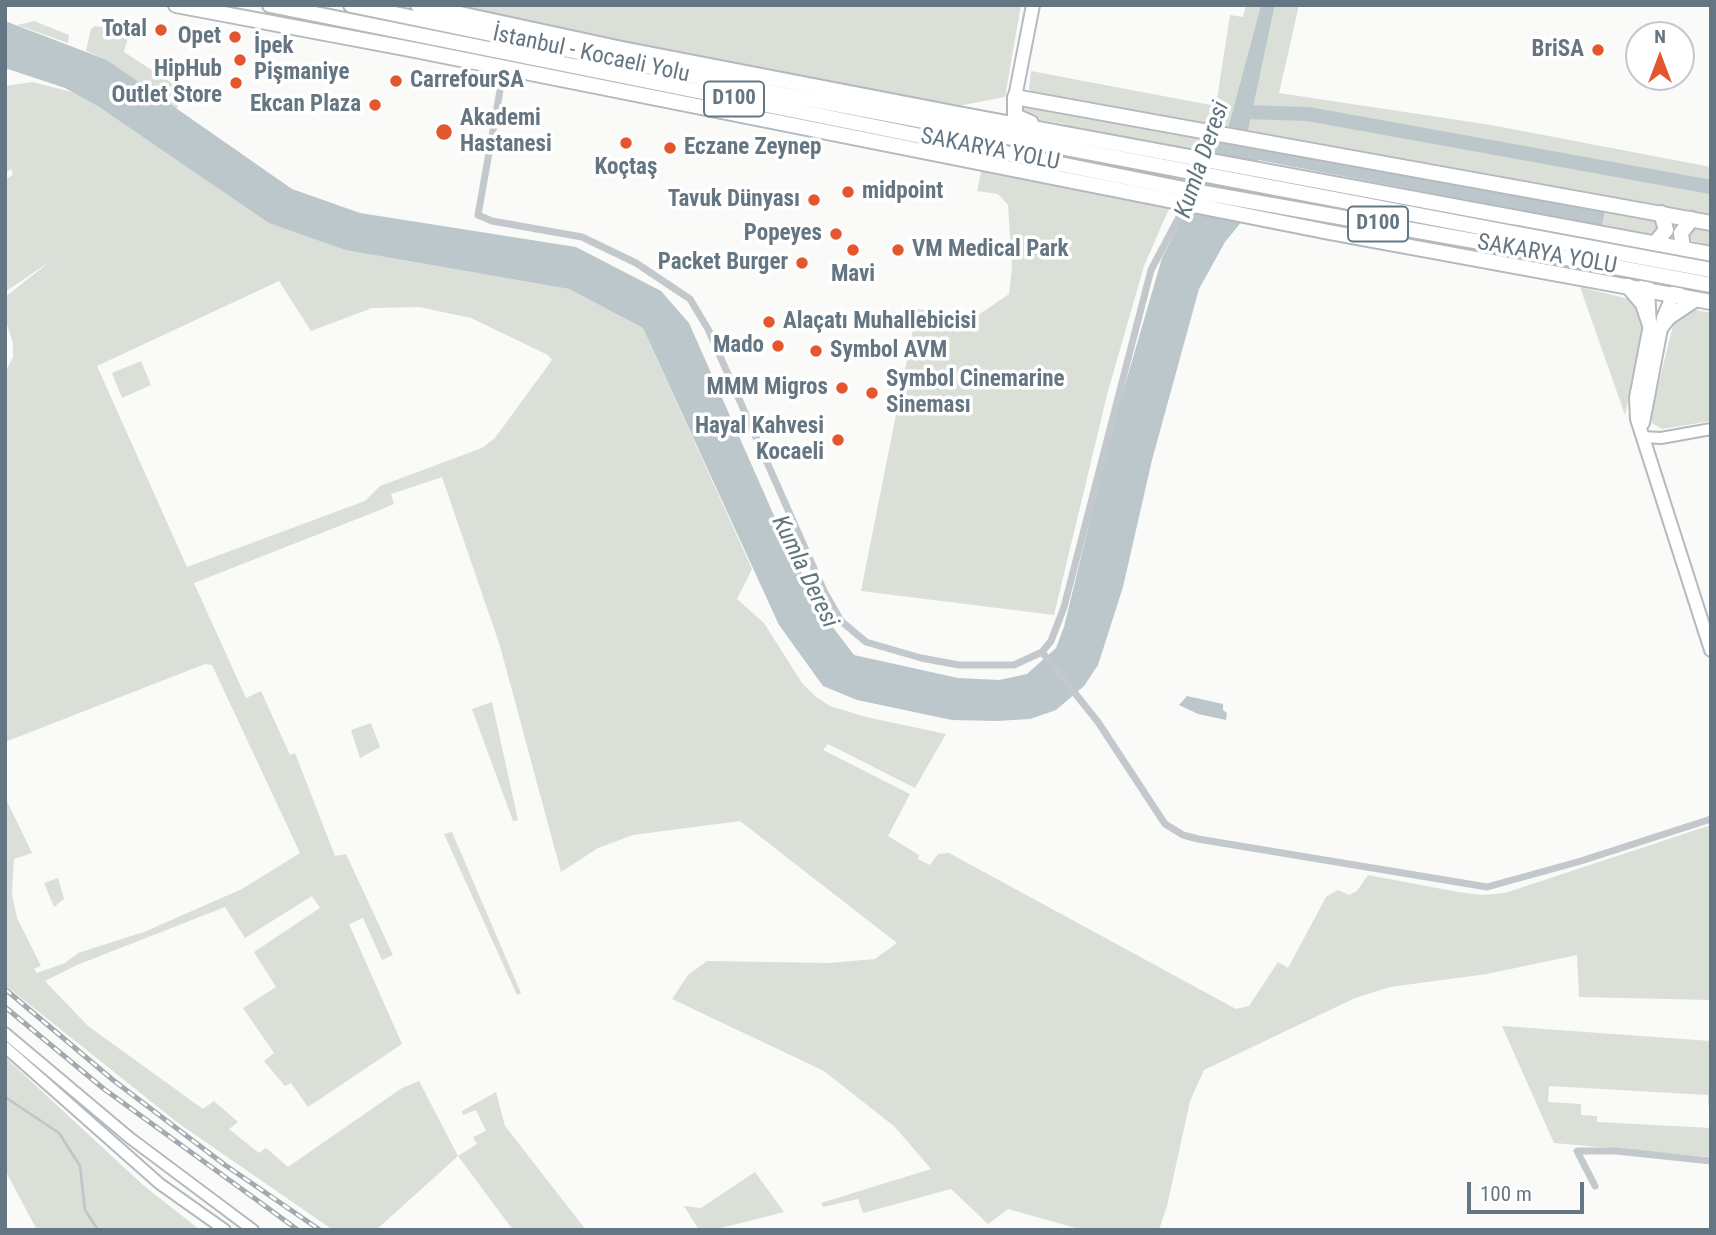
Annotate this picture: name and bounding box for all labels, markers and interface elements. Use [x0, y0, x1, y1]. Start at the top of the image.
place label: Total [102, 16, 147, 44]
street label: İstanbul - Kocaeli Yolu [490, 21, 692, 89]
north arrow [1625, 21, 1695, 91]
marker: Total [153, 22, 169, 38]
place label: Opet [178, 23, 221, 51]
text: N [1654, 25, 1666, 48]
marker: Opet [227, 29, 243, 45]
place label: İpek Pişmaniye [254, 33, 349, 87]
place label: BriSA [1532, 36, 1584, 64]
marker: BriSA [1590, 42, 1606, 58]
marker: İpek Pişmaniye [232, 52, 248, 68]
place label: HipHub Outlet Store [112, 56, 222, 110]
place label: CarrefourSA [410, 67, 524, 95]
marker: CarrefourSA [388, 73, 404, 89]
marker: HipHub Outlet Store [228, 75, 244, 91]
road number: D100 [704, 82, 764, 116]
place label: Ekcan Plaza [250, 91, 361, 119]
marker: Ekcan Plaza [367, 97, 383, 113]
water label: Kumla Deresi [1170, 98, 1236, 222]
place label: Akademi Hastanesi [460, 105, 552, 159]
marker: Akademi Hastanesi [434, 122, 454, 142]
street label: SAKARYA YOLU [918, 123, 1062, 177]
place label: Eczane Zeynep [684, 134, 821, 162]
marker: Koçtaş [618, 135, 634, 151]
marker: Eczane Zeynep [662, 140, 678, 156]
place label: Koçtaş [595, 154, 657, 182]
place label: midpoint [862, 178, 943, 206]
marker: midpoint [840, 184, 856, 200]
place label: Tavuk Dünyası [668, 186, 800, 214]
marker: Tavuk Dünyası [806, 192, 822, 208]
road number: D100 [1348, 206, 1408, 242]
place label: Popeyes [744, 220, 822, 248]
marker: Popeyes [828, 226, 844, 242]
street label: SAKARYA YOLU [1475, 229, 1619, 281]
place label: VM Medical Park [912, 236, 1069, 264]
marker: Mavi [845, 242, 861, 258]
marker: VM Medical Park [890, 242, 906, 258]
place label: Packet Burger [658, 249, 788, 277]
marker: Packet Burger [794, 255, 810, 271]
place label: Mavi [831, 261, 875, 289]
place label: Alaçatı Muhallebicisi [783, 308, 976, 336]
marker: Alaçatı Muhallebicisi [761, 314, 777, 330]
place label: Mado [713, 332, 764, 360]
place label: Symbol AVM [830, 337, 947, 365]
marker: Mado [770, 338, 786, 354]
marker: Symbol AVM [808, 343, 824, 359]
place label: Symbol Cinemarine Sineması [886, 366, 1064, 420]
place label: MMM Migros [706, 374, 828, 402]
marker: MMM Migros [834, 380, 850, 396]
marker: Symbol Cinemarine Sineması [864, 385, 880, 401]
place label: Hayal Kahvesi Kocaeli [695, 413, 824, 467]
marker: Hayal Kahvesi Kocaeli [830, 432, 846, 448]
water label: Kumla Deresi [765, 511, 843, 633]
scale bar [1471, 1168, 1588, 1212]
text: 100 m [1480, 1182, 1532, 1206]

